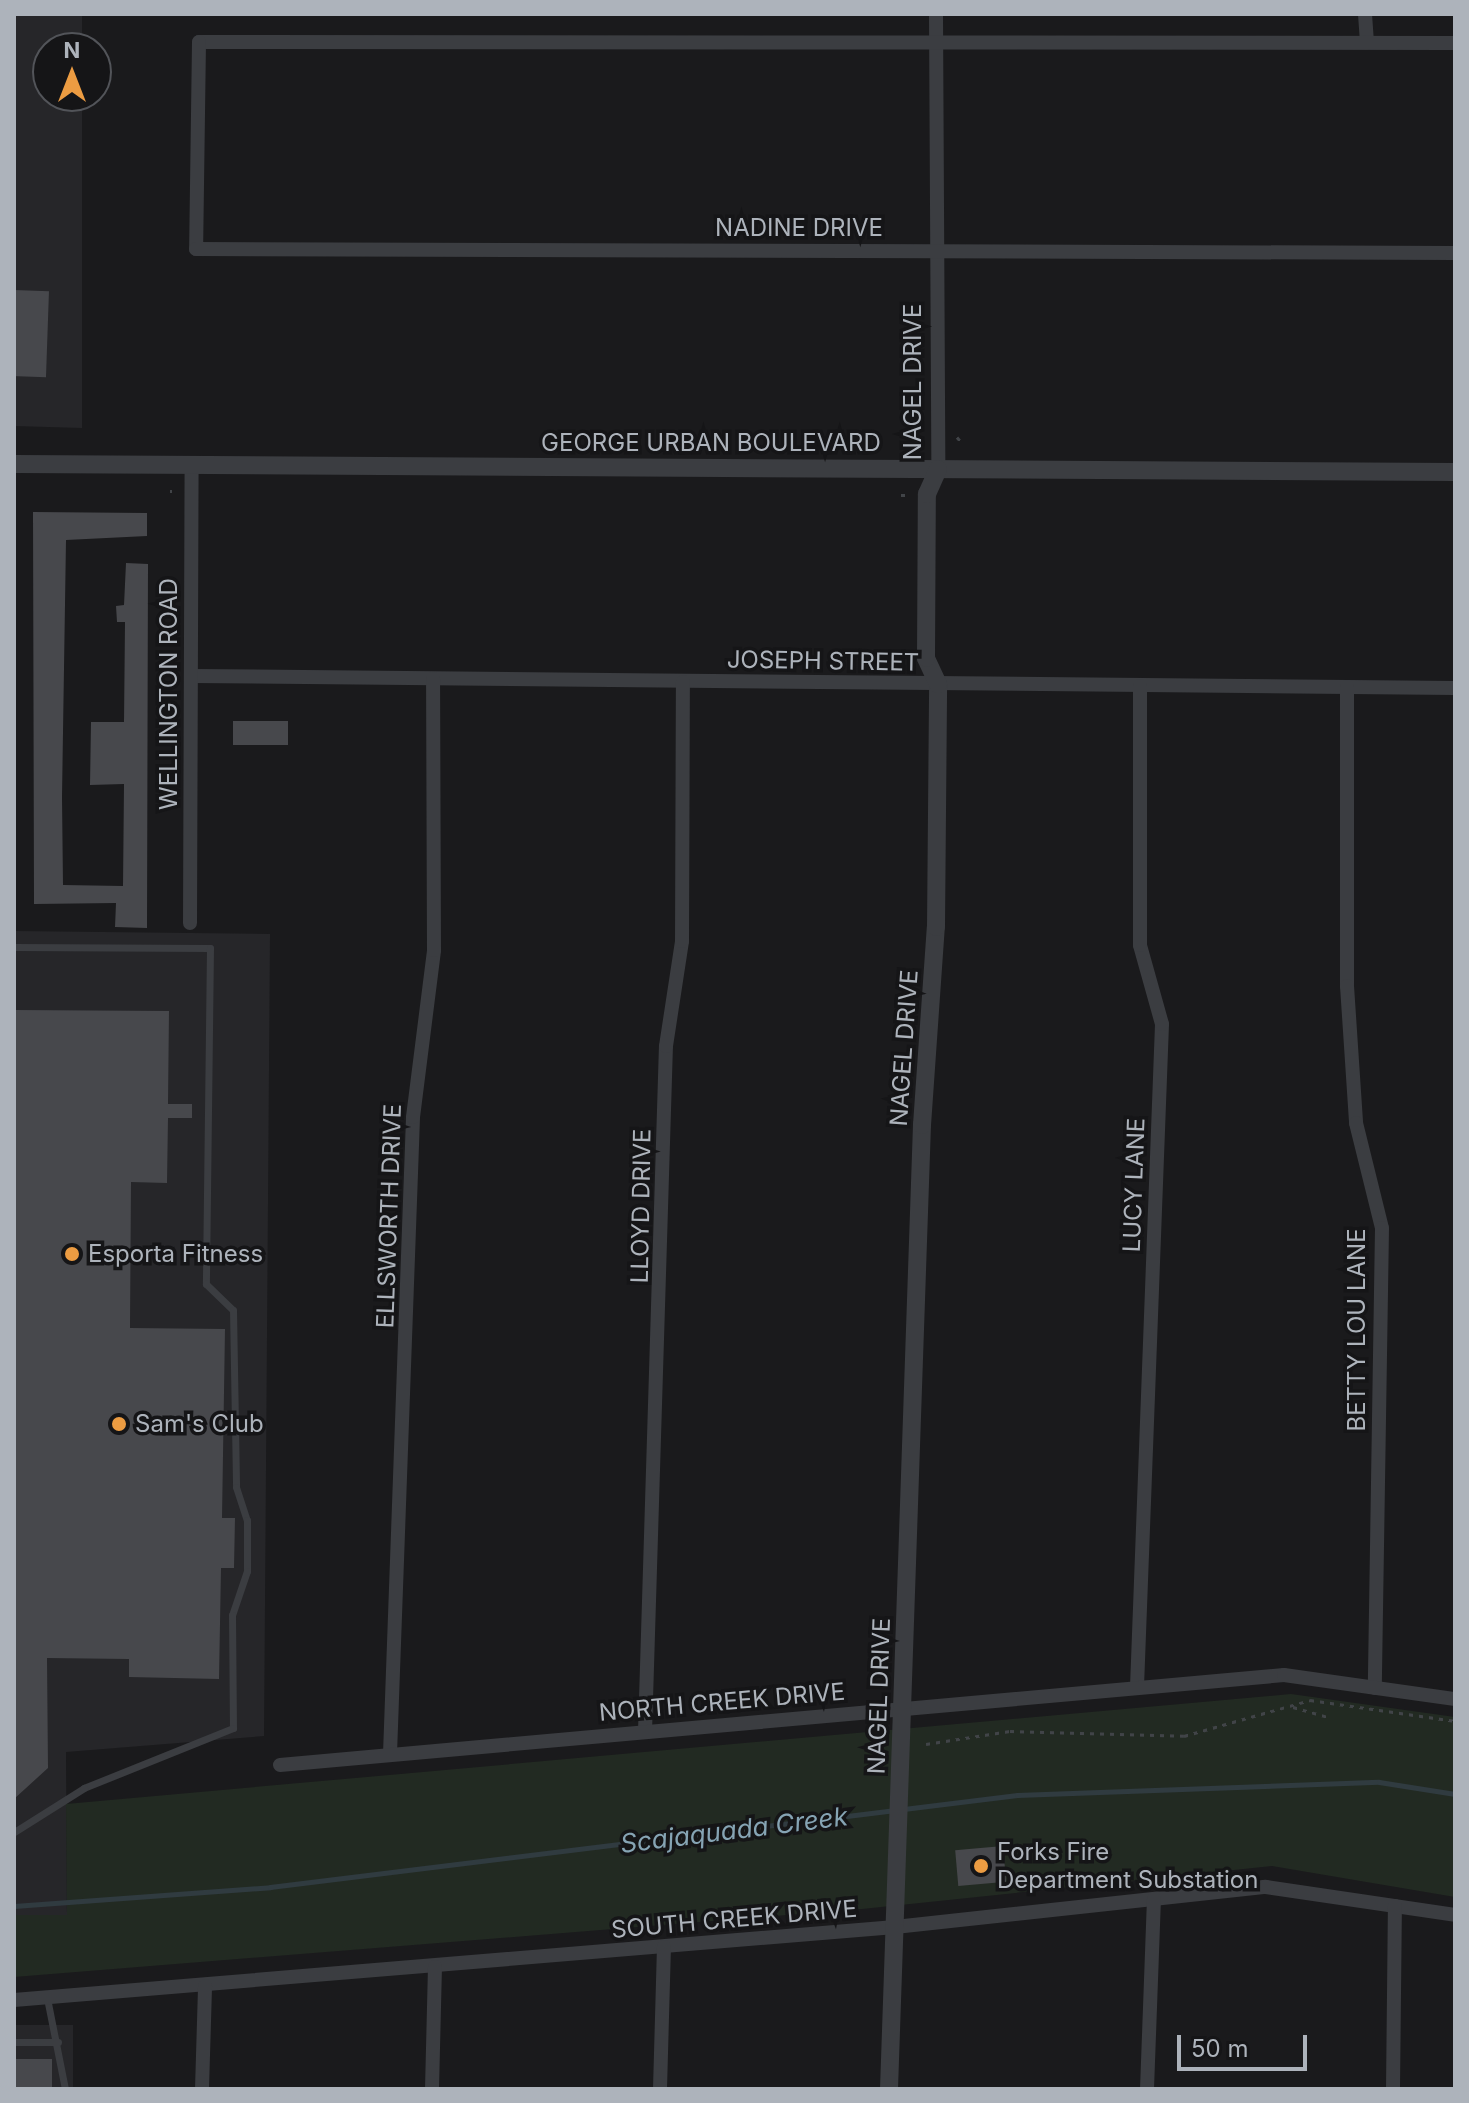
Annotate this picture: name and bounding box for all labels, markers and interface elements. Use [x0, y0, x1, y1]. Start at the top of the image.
north arrow [32, 32, 112, 112]
text: N [64, 37, 80, 63]
street label: NADINE DRIVE [715, 214, 883, 242]
street label: NAGEL DRIVE [899, 304, 927, 460]
street label: GEORGE URBAN BOULEVARD [541, 429, 881, 457]
street label: WELLINGTON ROAD [155, 578, 183, 810]
street label: JOSEPH STREET [727, 645, 919, 677]
street label: NAGEL DRIVE [884, 969, 924, 1127]
street label: ELLSWORTH DRIVE [371, 1103, 407, 1329]
street label: LUCY LANE [1117, 1117, 1151, 1253]
street label: LLOYD DRIVE [625, 1128, 657, 1284]
street label: BETTY LOU LANE [1343, 1228, 1371, 1432]
place label: Esporta Fitness [88, 1240, 263, 1268]
marker: Esporta Fitness [63, 1245, 81, 1263]
place label: Sam's Club [135, 1410, 264, 1438]
marker: Sam's Club [110, 1415, 128, 1433]
street label: NAGEL DRIVE [862, 1617, 896, 1775]
street label: NORTH CREEK DRIVE [598, 1677, 846, 1727]
water label: Scajaquada Creek [619, 1801, 849, 1859]
place label: Forks Fire Department Substation [997, 1838, 1258, 1894]
marker: Forks Fire Department Substation [972, 1857, 990, 1875]
street label: SOUTH CREEK DRIVE [610, 1894, 858, 1944]
scale bar [1181, 2019, 1311, 2069]
text: 50 m [1191, 2034, 1249, 2063]

